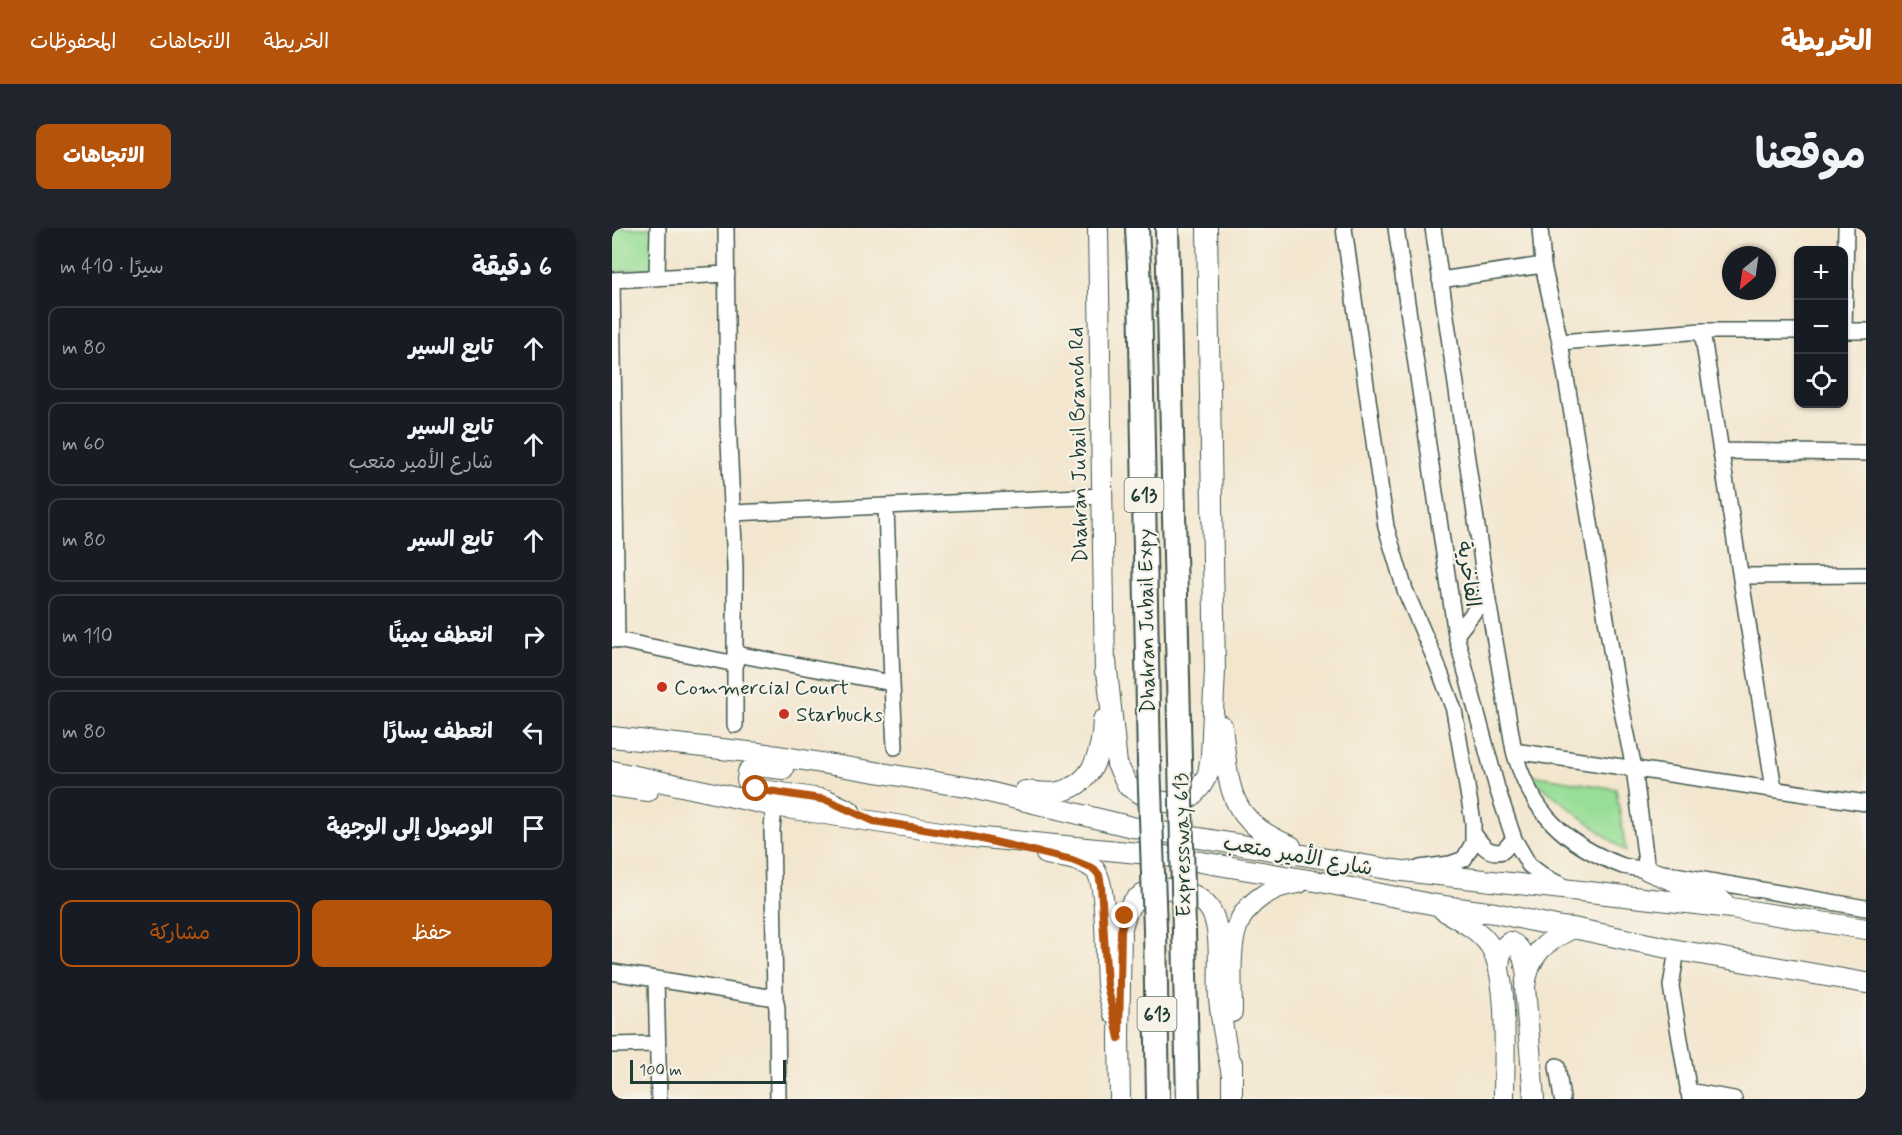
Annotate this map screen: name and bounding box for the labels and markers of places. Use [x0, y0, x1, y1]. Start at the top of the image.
place label: Commercial Court [674, 674, 849, 702]
marker: Commercial Court [655, 680, 669, 694]
place label: Starbucks [796, 701, 883, 729]
marker: Starbucks [777, 707, 791, 721]

